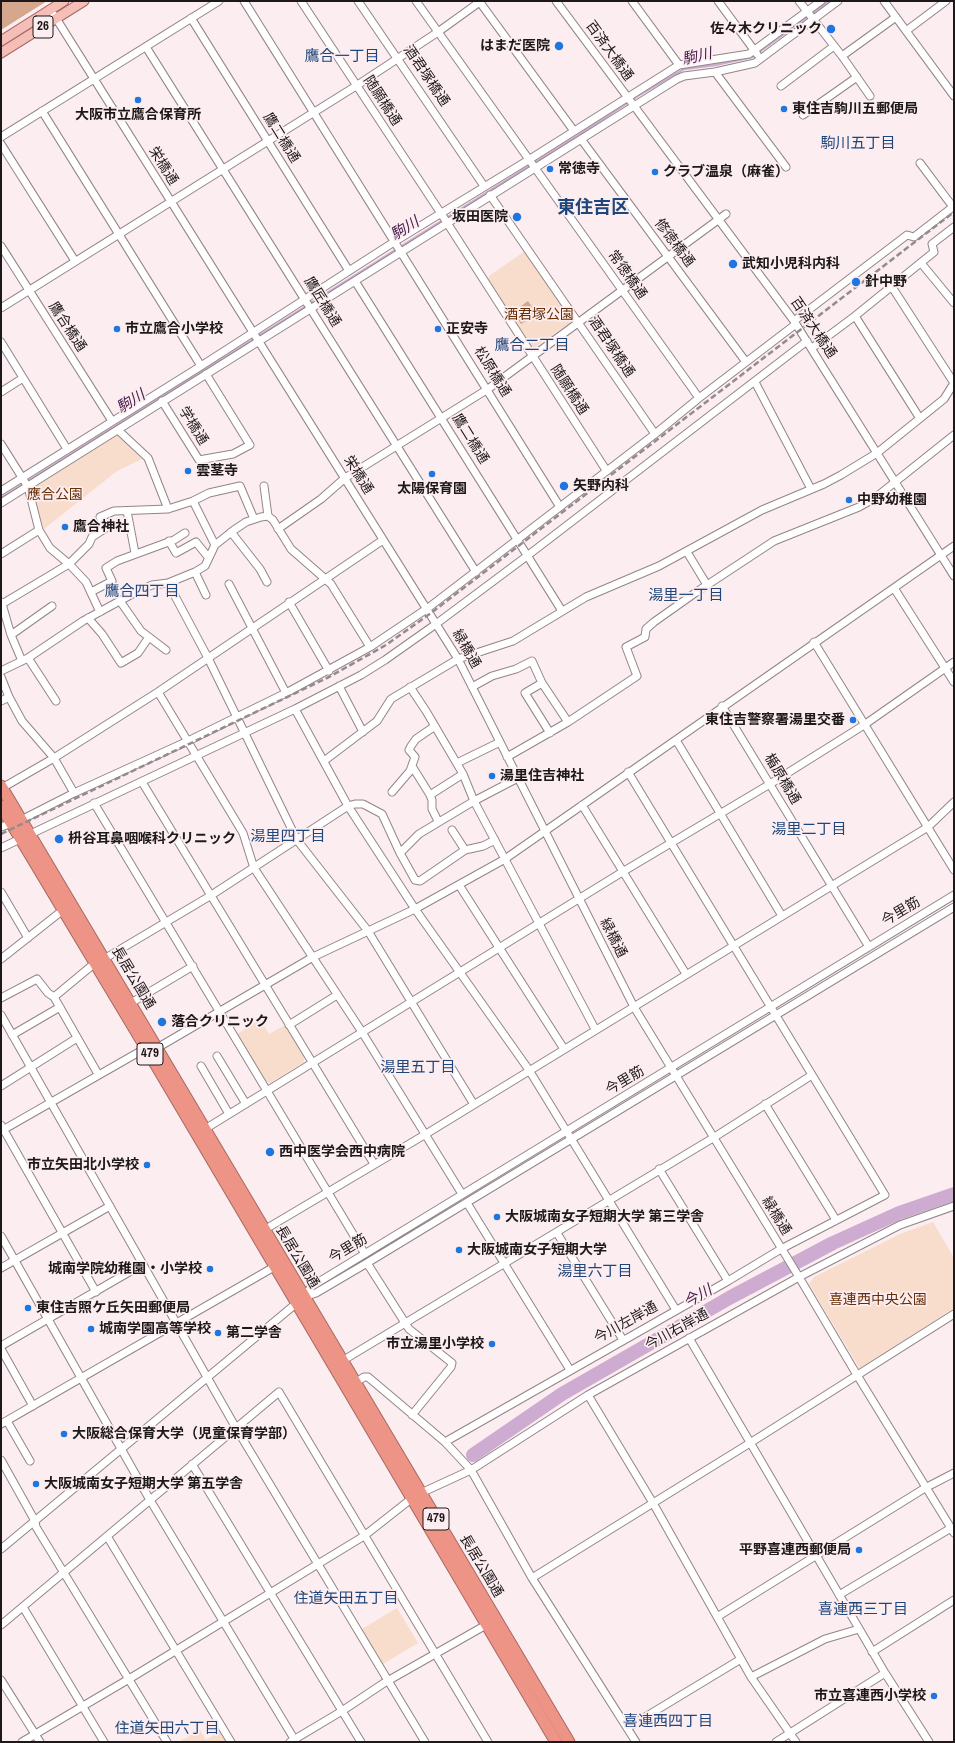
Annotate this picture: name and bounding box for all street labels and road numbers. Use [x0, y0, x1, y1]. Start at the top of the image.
road number: 26 [33, 16, 53, 38]
street label: 百済大橋通 [582, 18, 636, 84]
street label: 酒君塚橋通 [399, 42, 453, 110]
street label: 随願橋通 [360, 73, 404, 129]
street label: 鷹二橋通 [259, 110, 303, 166]
street label: 栄橋通 [145, 144, 181, 188]
street label: 修徳橋通 [650, 216, 698, 270]
street label: 常徳橋通 [604, 247, 650, 303]
street label: 鷹匠橋通 [300, 274, 344, 330]
street label: 百済大橋通 [786, 294, 840, 362]
street label: 鷹合橋通 [45, 299, 89, 355]
street label: 酒君塚橋通 [584, 313, 638, 381]
street label: 松原橋通 [470, 344, 514, 400]
street label: 随願橋通 [547, 362, 591, 418]
street label: 学橋通 [175, 404, 211, 448]
street label: 鷹二橋通 [448, 411, 492, 467]
street label: 栄橋通 [340, 453, 376, 497]
street label: 緑橋通 [448, 627, 484, 671]
street label: 楯原橋通 [760, 751, 804, 807]
street label: 今里筋 [879, 894, 923, 930]
street label: 緑橋通 [596, 915, 630, 961]
street label: 長居公園通 [108, 944, 158, 1012]
road number: 479 [137, 1043, 163, 1065]
street label: 今里筋 [603, 1063, 647, 1099]
street label: 緑橋通 [758, 1194, 794, 1238]
street label: 長居公園通 [272, 1223, 322, 1291]
street label: 今里筋 [326, 1231, 370, 1267]
street label: 今川左岸通 [591, 1299, 661, 1347]
street label: 今川右岸通 [642, 1306, 712, 1354]
road number: 479 [423, 1508, 449, 1530]
street label: 長居公園通 [456, 1532, 506, 1600]

